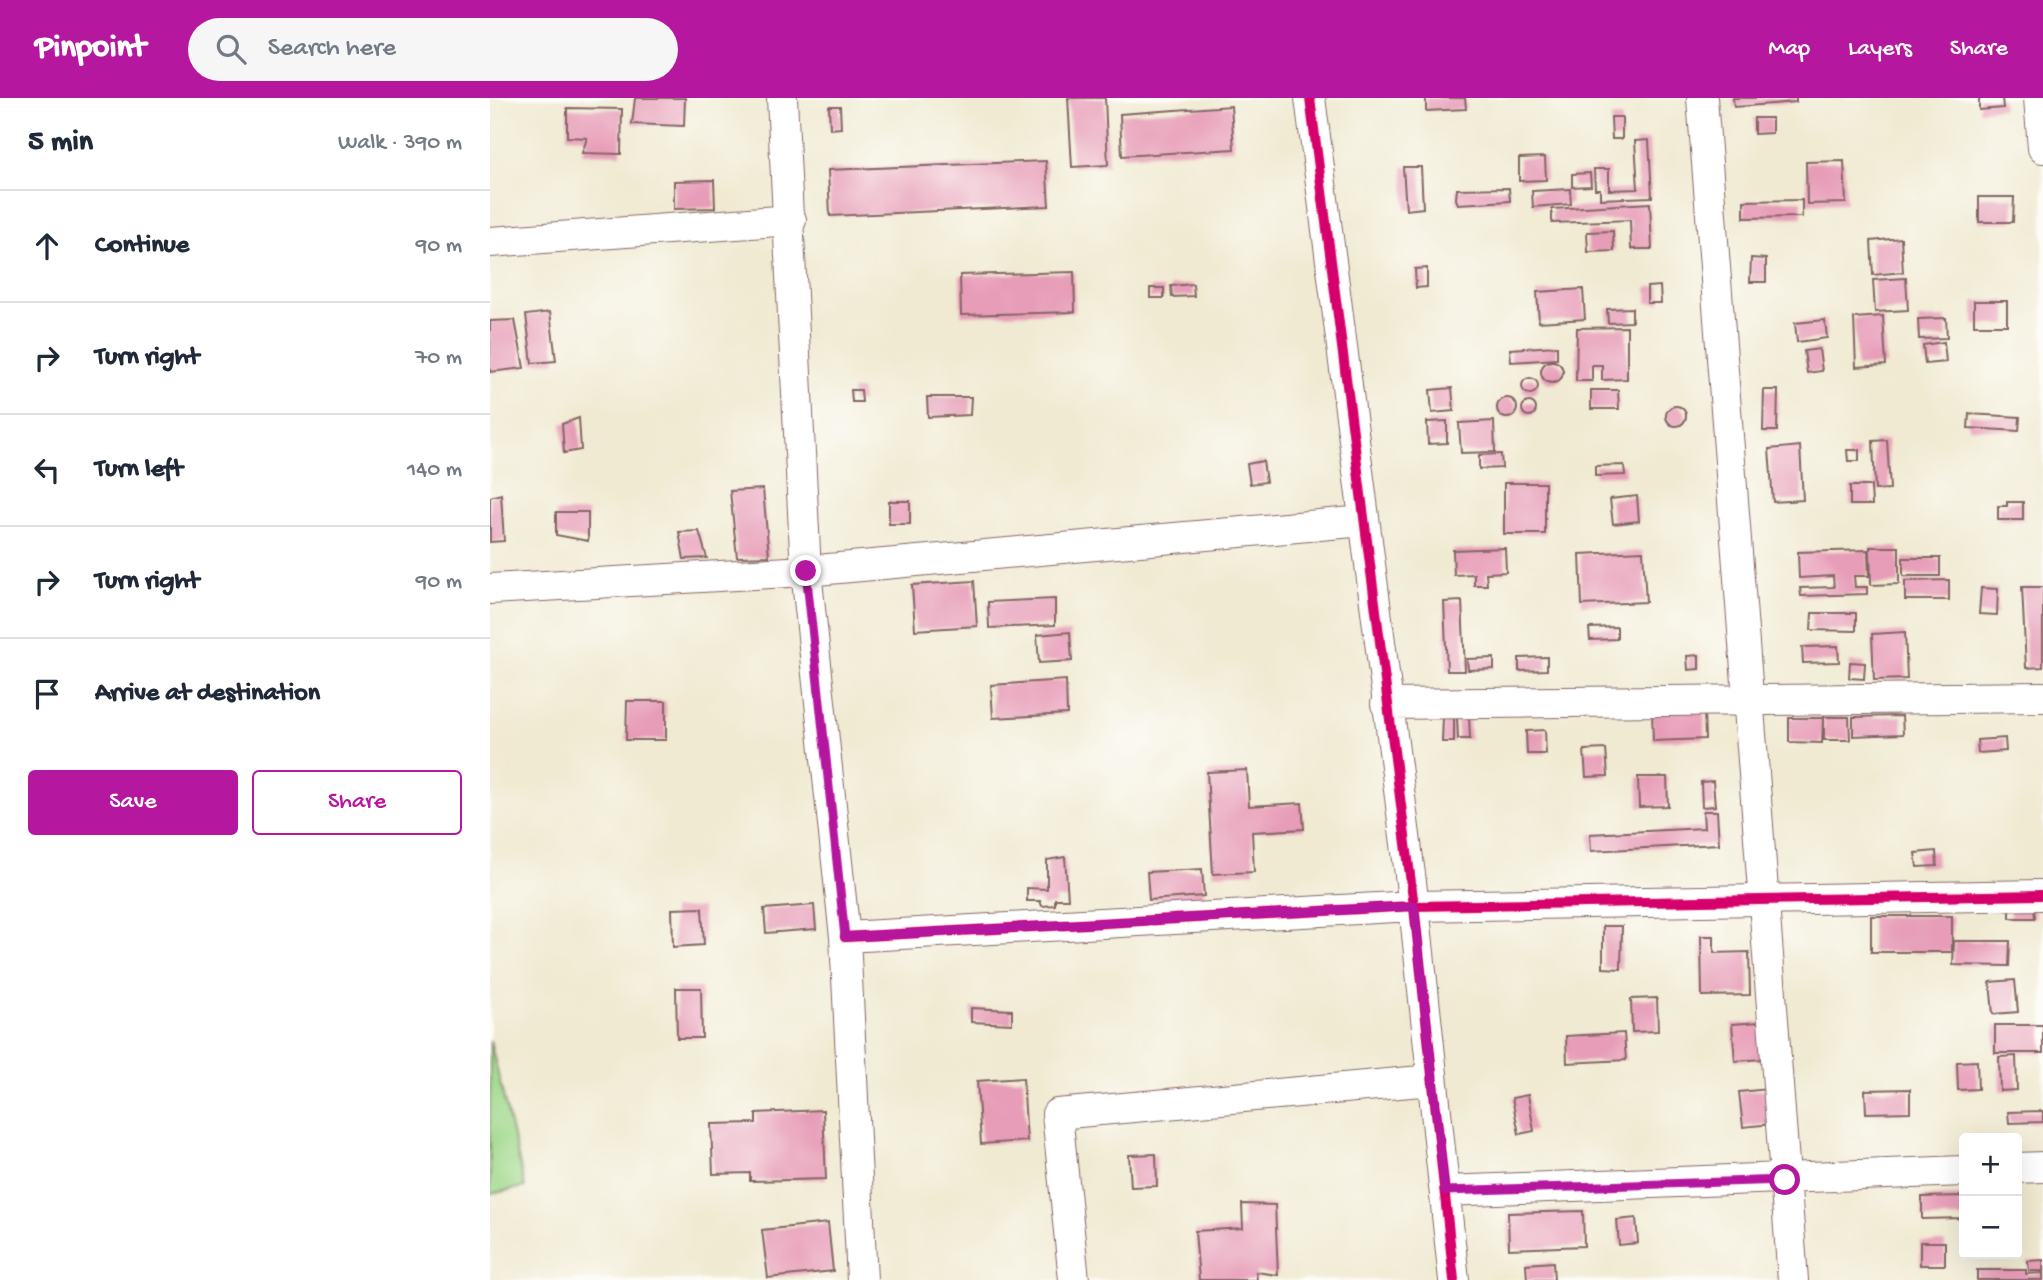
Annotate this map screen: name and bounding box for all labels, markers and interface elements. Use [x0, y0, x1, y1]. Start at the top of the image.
search box [188, 18, 678, 81]
text: Pinpoint [35, 30, 146, 68]
icon: search [212, 30, 250, 68]
text: Search here [268, 34, 396, 65]
text: Map [1768, 35, 1810, 64]
text: Layers [1848, 35, 1912, 64]
text: Share [1950, 35, 2008, 64]
text: 5 min [28, 126, 93, 161]
text: Walk · 390 m [338, 130, 462, 157]
icon: ahead [28, 227, 66, 265]
text: Continue [95, 231, 189, 262]
text: 90 m [416, 233, 462, 260]
icon: right [28, 339, 66, 377]
text: Turn right [95, 343, 199, 374]
text: 70 m [415, 345, 462, 372]
icon: left [28, 451, 66, 489]
text: Turn left [95, 455, 183, 486]
text: 140 m [407, 457, 462, 484]
route end [790, 555, 821, 586]
icon: right [28, 563, 66, 601]
text: Turn right [95, 567, 199, 598]
text: 90 m [416, 569, 462, 596]
icon: arrive [28, 675, 66, 713]
text: Arrive at destination [95, 679, 320, 710]
button: Save [28, 770, 238, 835]
button: Share [252, 770, 462, 835]
map controls [1959, 1133, 2022, 1259]
button: + [1959, 1133, 2022, 1196]
route start [1769, 1164, 1800, 1195]
button: − [1959, 1196, 2022, 1259]

